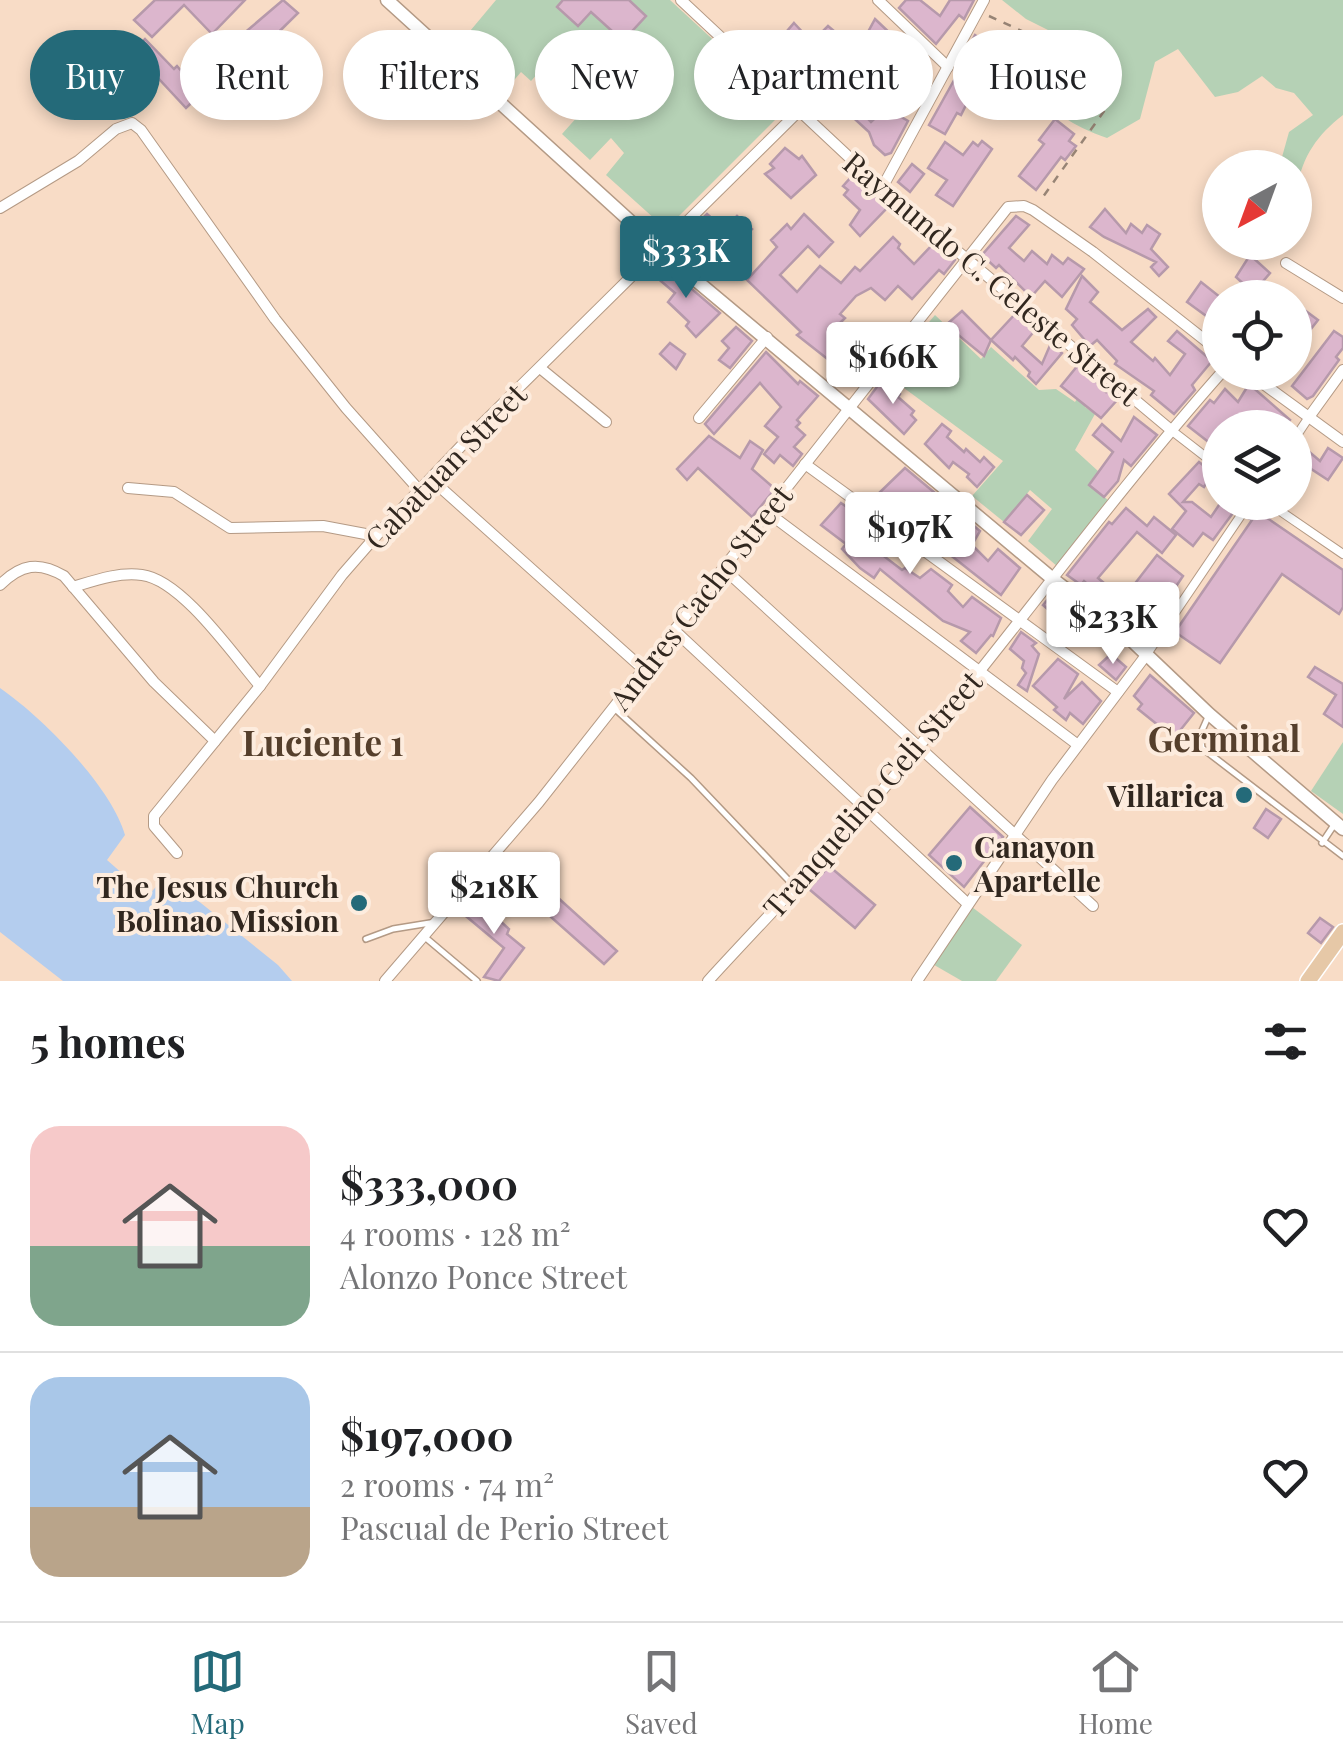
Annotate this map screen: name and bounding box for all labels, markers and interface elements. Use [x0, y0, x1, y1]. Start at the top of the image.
chip: Buy [30, 30, 160, 120]
chip: Rent [180, 30, 323, 120]
chip: Filters [343, 30, 515, 120]
chip: New [535, 30, 674, 120]
chip: Apartment [694, 30, 933, 120]
chip: House [953, 30, 1122, 120]
street label: Raymundo C. Celeste Street [836, 142, 1149, 414]
north arrow [1202, 150, 1312, 260]
map controls [1202, 150, 1312, 520]
pin: $333K [616, 216, 756, 301]
text: $333K [642, 227, 730, 270]
button: locate [1202, 280, 1312, 390]
pin: $166K [823, 322, 963, 407]
text: $166K [848, 333, 938, 376]
street label: Cabatuan Street [355, 374, 535, 558]
button: layers [1202, 410, 1312, 520]
street label: Andres Cacho Street [599, 476, 801, 719]
pin: $197K [840, 492, 980, 577]
text: $197K [867, 503, 953, 546]
pin: $233K [1043, 582, 1183, 667]
text: $233K [1068, 593, 1158, 636]
street label: Tranquelino Celi Street [754, 662, 991, 926]
district label: Germinal [1148, 714, 1300, 761]
district label: Luciente 1 [242, 718, 404, 765]
place label: Villarica [1106, 775, 1224, 815]
marker: Villarica [1233, 784, 1255, 806]
place label: Canayon Apartelle [973, 826, 1101, 900]
pin: $218K [424, 852, 564, 937]
marker: Canayon Apartelle [943, 852, 965, 874]
text: $218K [450, 863, 538, 906]
place label: The Jesus Church Bolinao Mission [96, 866, 340, 940]
marker: The Jesus Church Bolinao Mission [348, 892, 370, 914]
text: 5 homes [30, 1013, 186, 1069]
icon: filters [1258, 1014, 1313, 1069]
text: $333,000 [340, 1155, 518, 1211]
icon: home [110, 1166, 230, 1286]
icon: heart [1258, 1199, 1313, 1254]
text: 4 rooms · 128 m² [340, 1211, 571, 1254]
text: Alonzo Ponce Street [340, 1254, 627, 1297]
text: $197,000 [340, 1406, 514, 1462]
icon: home [110, 1417, 230, 1537]
icon: heart [1258, 1450, 1313, 1505]
text: 2 rooms · 74 m² [340, 1462, 554, 1505]
text: Pascual de Perio Street [340, 1505, 668, 1548]
tab: Map [190, 1644, 245, 1741]
tab: Saved [625, 1644, 698, 1741]
tab: Home [1078, 1644, 1153, 1741]

